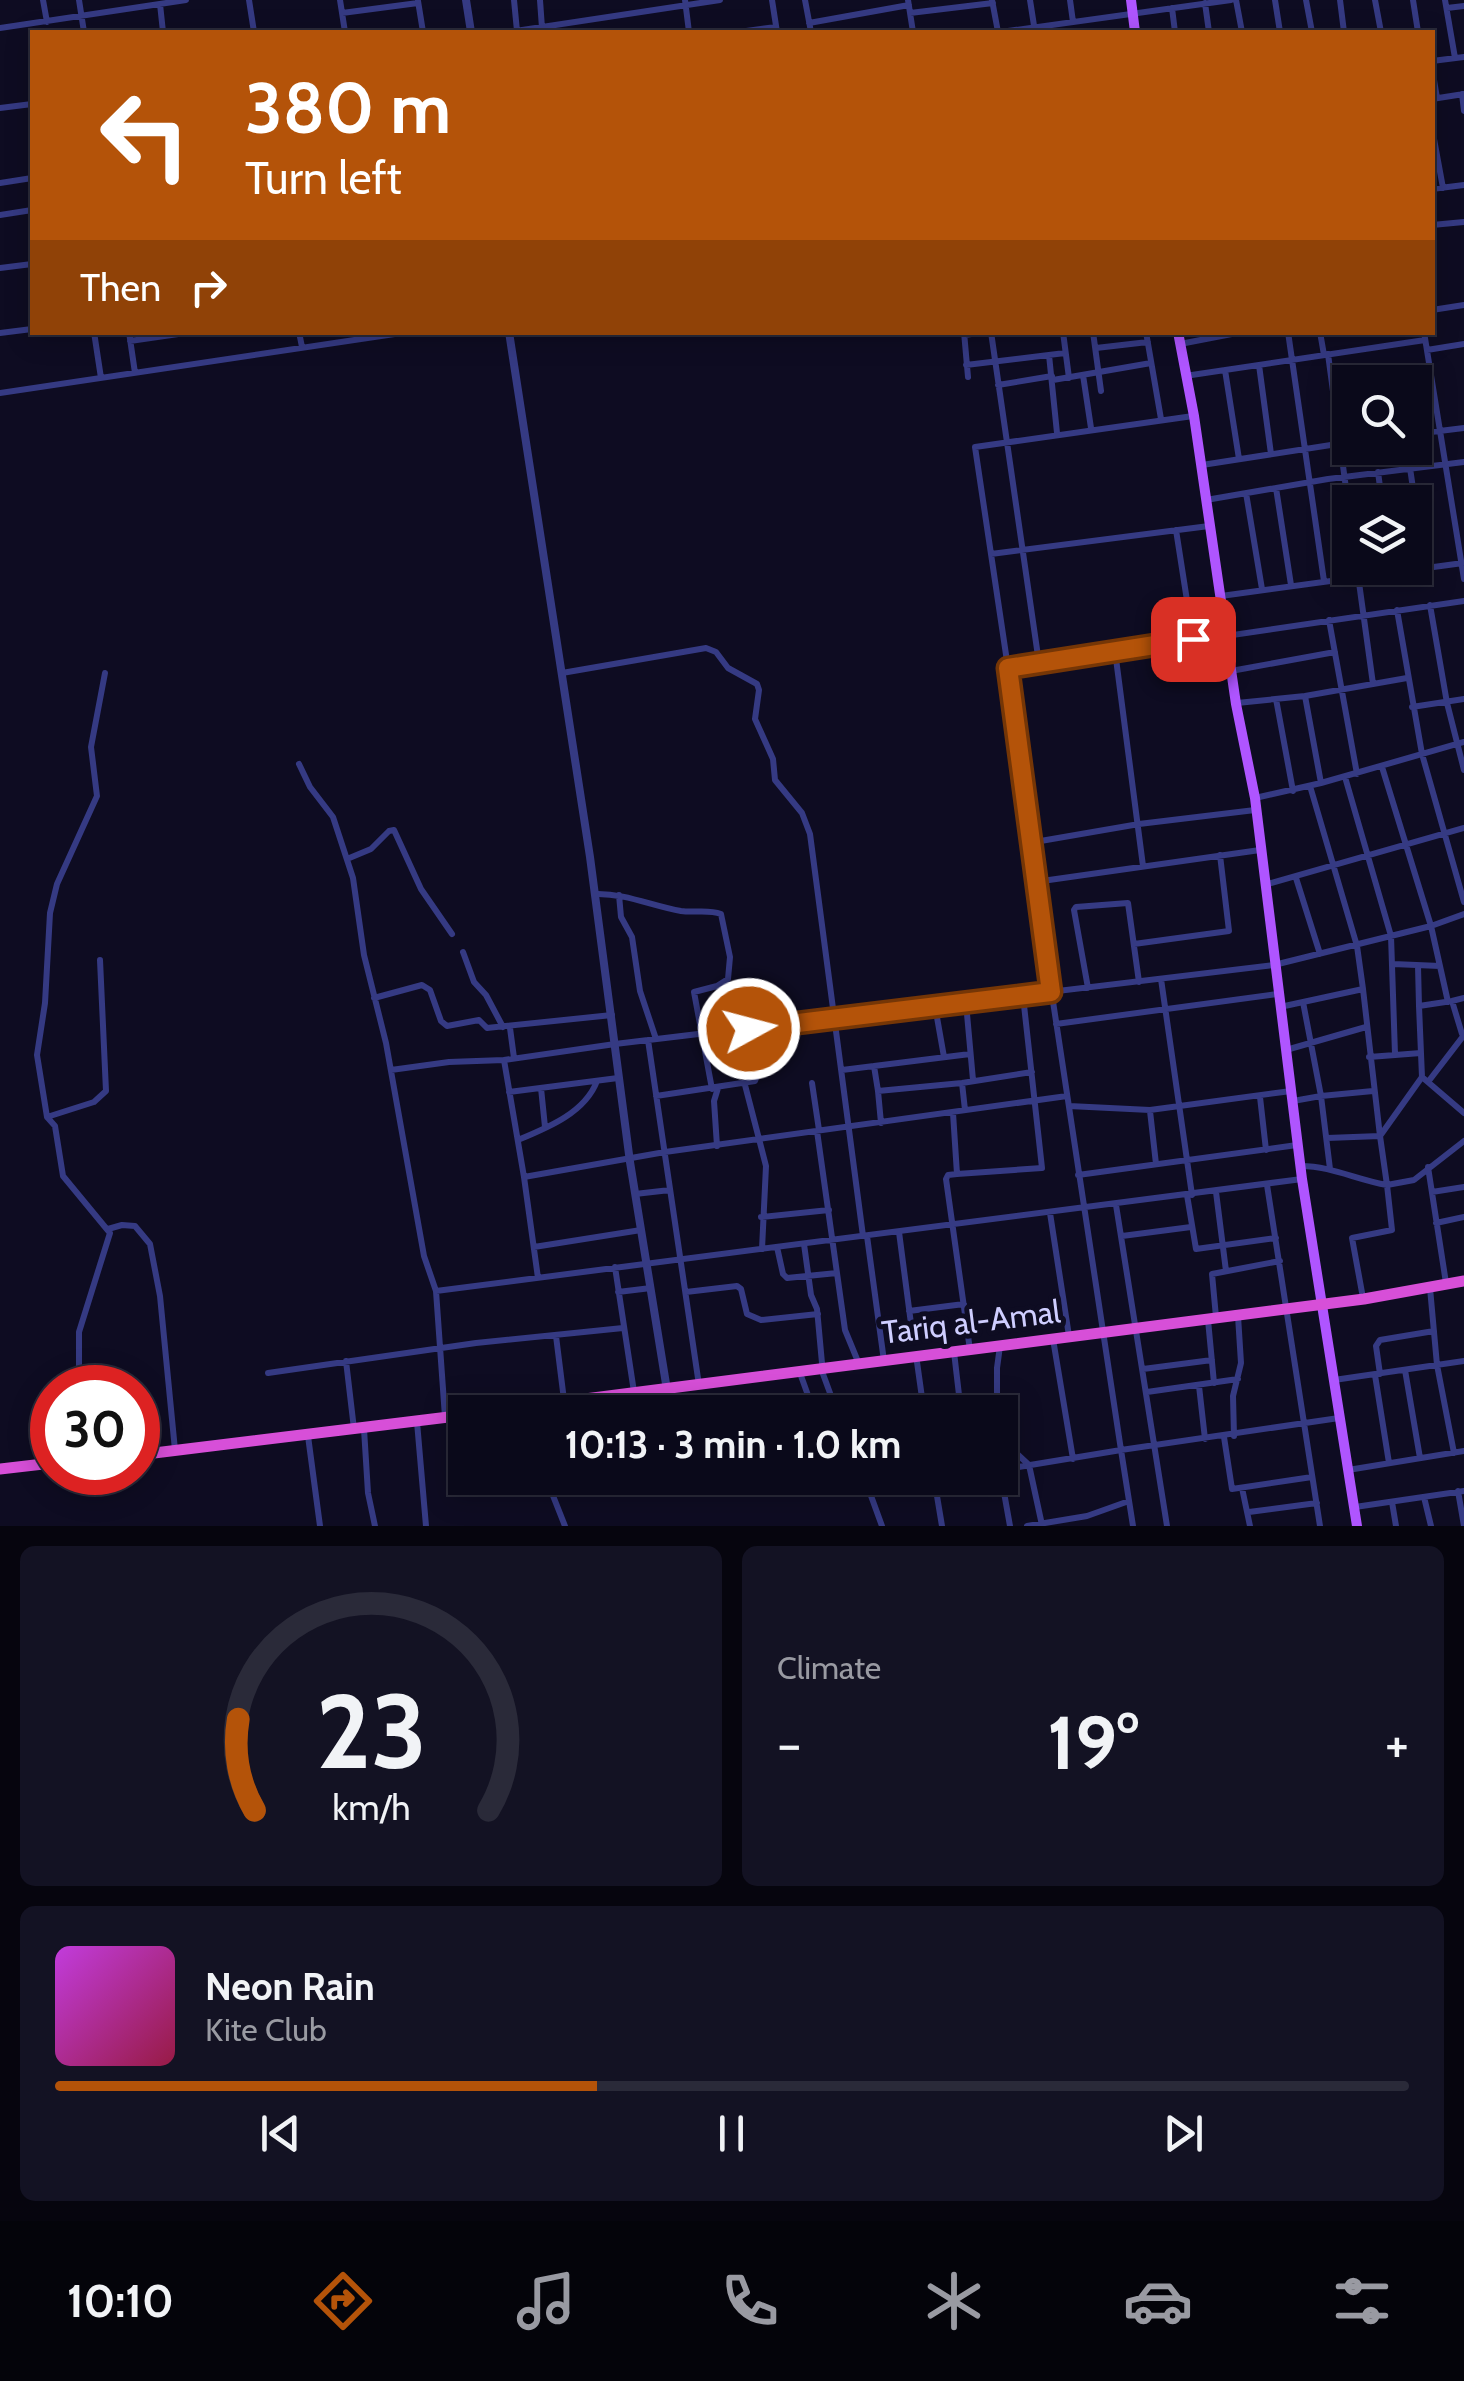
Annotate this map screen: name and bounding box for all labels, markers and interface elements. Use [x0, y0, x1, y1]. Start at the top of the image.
text: 380 m [245, 65, 451, 151]
icon: left [80, 70, 210, 200]
text: Turn left [245, 151, 402, 205]
icon: right [181, 260, 236, 315]
text: Then [80, 264, 161, 311]
map controls [1332, 365, 1432, 585]
button: search [1332, 365, 1432, 465]
button: layers [1332, 485, 1432, 585]
pin [1151, 597, 1236, 682]
icon: arrive [1166, 612, 1221, 667]
position arrow [697, 977, 801, 1081]
street label: Tariq al-Amal [879, 1291, 1063, 1352]
speed limit sign: 30 [30, 1365, 160, 1495]
text: 10:13 · 3 min · 1.0 km [565, 1421, 901, 1468]
text: Climate [777, 1648, 881, 1687]
text: 23 [315, 1668, 427, 1794]
text: 19° [1047, 1697, 1139, 1788]
text: − [777, 1710, 801, 1777]
text: + [1385, 1710, 1409, 1777]
text: km/h [332, 1786, 410, 1829]
text: Neon Rain [205, 1963, 375, 2010]
text: Kite Club [205, 2010, 327, 2049]
icon: previous [253, 2106, 308, 2161]
icon: pause [704, 2106, 759, 2161]
icon: next [1156, 2106, 1211, 2161]
icon: directions [308, 2266, 378, 2336]
icon: music [511, 2266, 581, 2336]
icon: phone [715, 2266, 785, 2336]
icon: climate [919, 2266, 989, 2336]
icon: car [1123, 2266, 1193, 2336]
icon: filters [1327, 2266, 1397, 2336]
text: 10:10 [67, 2274, 174, 2328]

